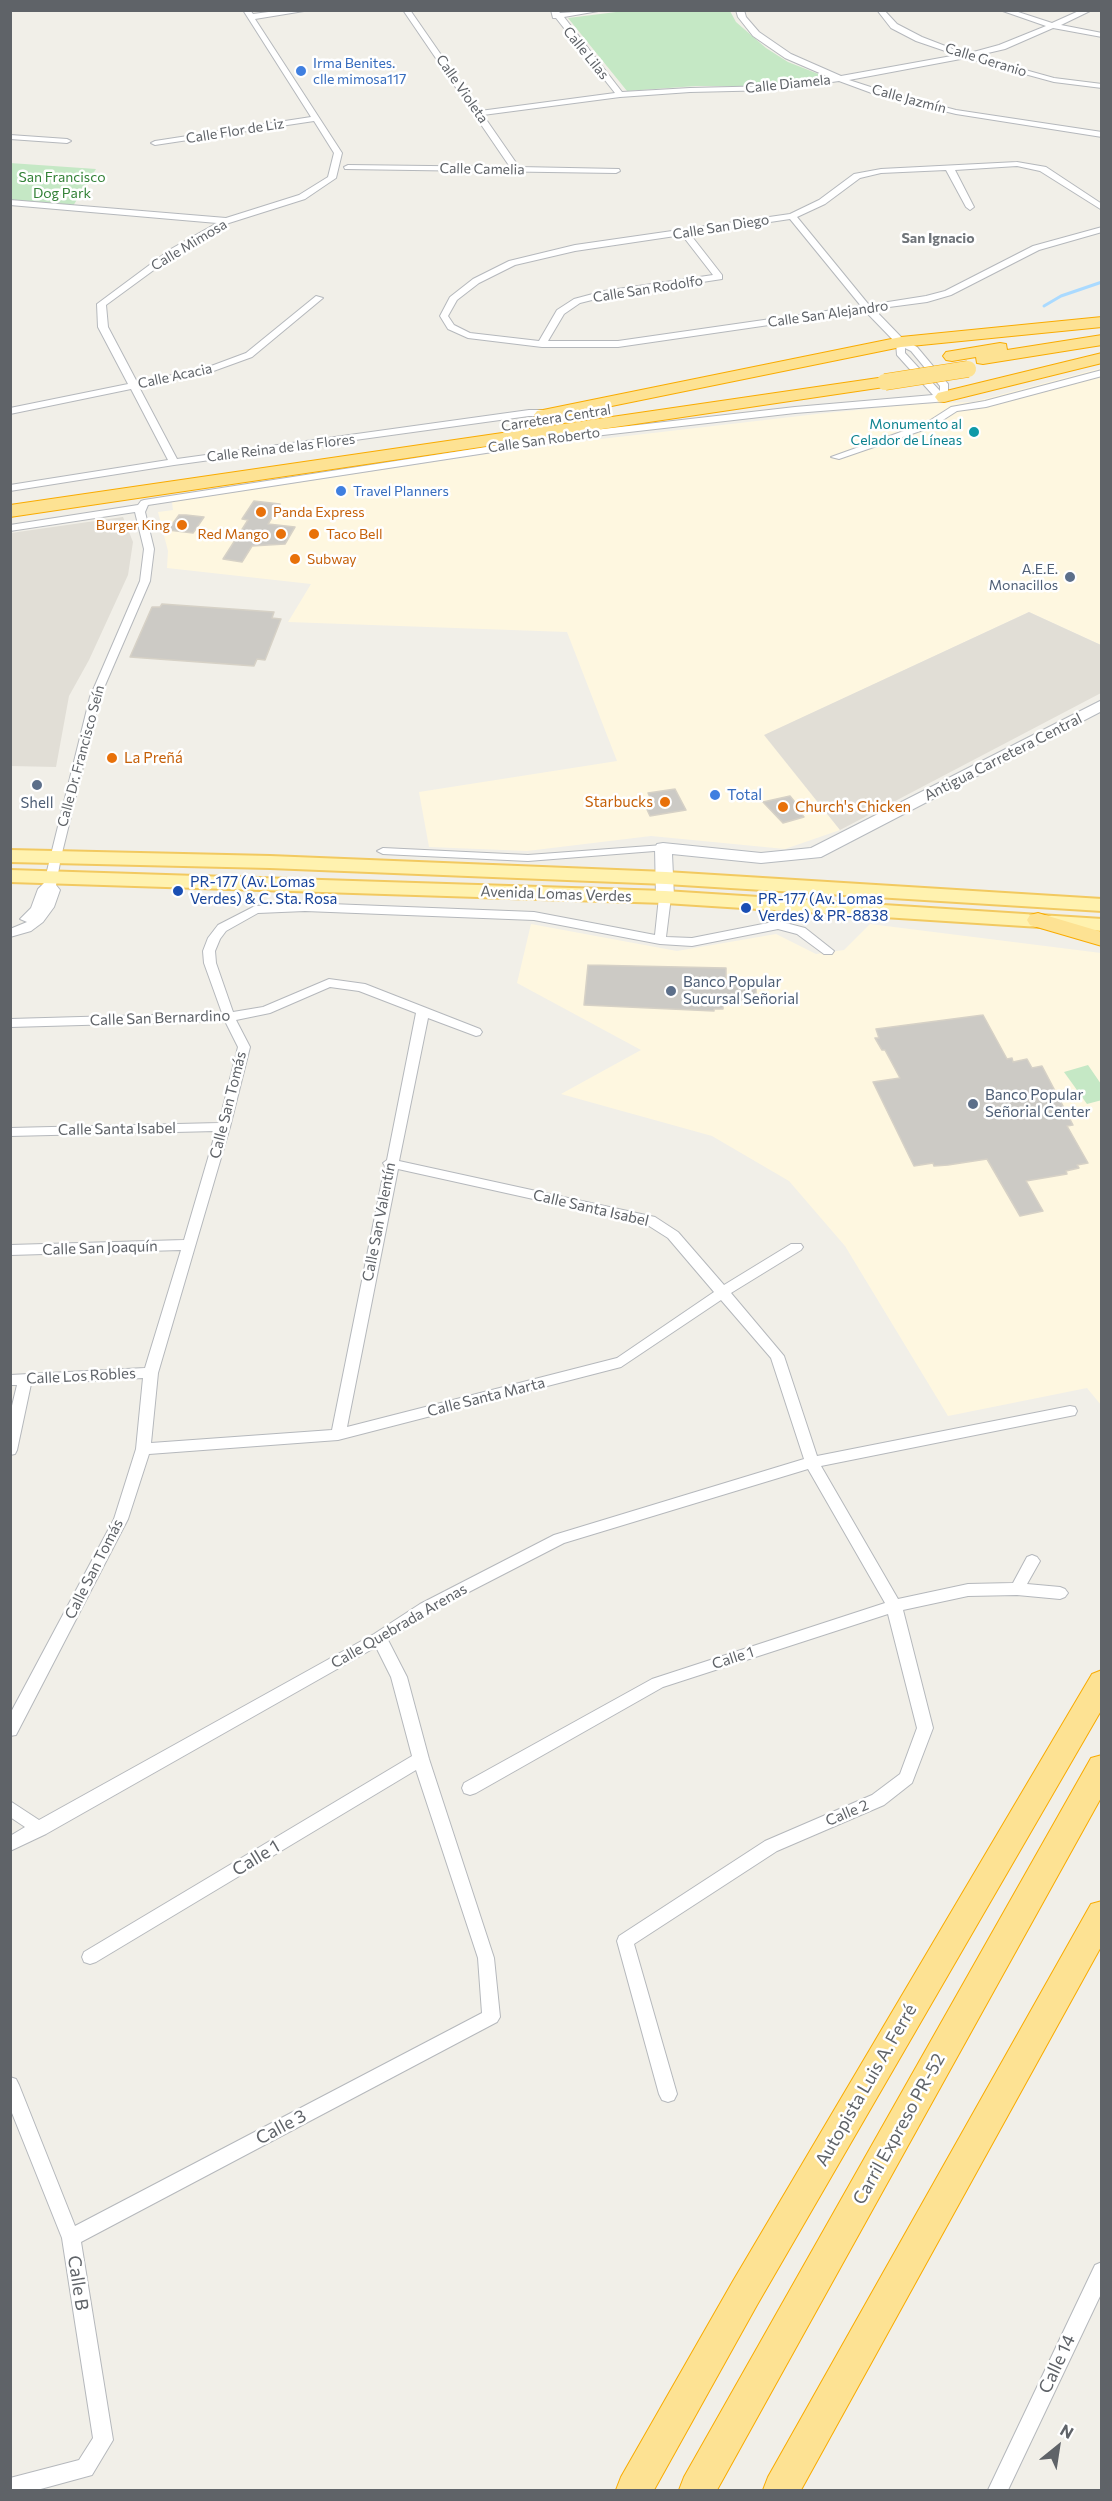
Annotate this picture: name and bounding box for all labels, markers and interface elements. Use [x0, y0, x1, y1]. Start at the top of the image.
street label: Calle Lilas [560, 23, 612, 83]
street label: Calle Geranio [943, 40, 1029, 80]
street label: Calle Violeta [432, 52, 492, 126]
place label: Irma Benites. clle mimosa117 [313, 55, 406, 88]
marker: Irma Benites. clle mimosa117 [294, 64, 308, 78]
street label: Calle Diamela [744, 71, 832, 97]
street label: Calle Jazmín [870, 81, 948, 117]
street label: Calle Flor de Liz [185, 115, 285, 147]
street label: Calle Camelia [439, 160, 525, 178]
park label: San Francisco Dog Park [18, 169, 106, 202]
street label: Calle San Diego [672, 211, 770, 243]
street label: Calle Mimosa [148, 216, 230, 274]
district label: San Ignacio [901, 230, 975, 246]
street label: Calle San Rodolfo [592, 272, 704, 306]
street label: Calle San Alejandro [767, 297, 889, 331]
street label: Calle Acacia [136, 360, 214, 392]
street label: Carretera Central [500, 401, 612, 435]
place label: Monumento al Celador de Líneas [851, 416, 962, 448]
street label: Calle San Roberto [487, 424, 601, 456]
marker: Monumento al Celador de Líneas [967, 425, 981, 439]
street label: Calle Reina de las Flores [206, 431, 356, 465]
place label: Travel Planners [353, 483, 449, 499]
marker: Travel Planners [334, 484, 348, 498]
place label: Panda Express [273, 504, 365, 520]
marker: Panda Express [254, 505, 268, 519]
place label: Burger King [96, 517, 170, 533]
marker: Burger King [175, 518, 189, 532]
place label: Red Mango [198, 526, 269, 542]
place label: Taco Bell [326, 526, 383, 542]
marker: Red Mango [274, 527, 288, 541]
marker: Taco Bell [307, 527, 321, 541]
place label: Subway [307, 551, 357, 567]
marker: Subway [288, 552, 302, 566]
place label: A.E.E. Monacillos [989, 561, 1058, 594]
marker: A.E.E. Monacillos [1063, 570, 1077, 584]
street label: Calle Dr. Francisco Seín [54, 683, 108, 829]
street label: Antigua Carretera Central [921, 709, 1085, 805]
place label: La Preñá [124, 749, 183, 767]
marker: La Preñá [105, 751, 119, 765]
marker: Shell [30, 778, 44, 792]
place label: Total [727, 786, 762, 804]
marker: Total [708, 788, 722, 802]
place label: Starbucks [585, 793, 653, 811]
place label: Shell [21, 794, 53, 812]
marker: Starbucks [658, 795, 672, 809]
place label: Church's Chicken [795, 798, 911, 816]
marker: Church's Chicken [776, 800, 790, 814]
place label: PR-177 (Av. Lomas Verdes) & C. Sta. Rosa [190, 873, 337, 908]
street label: Avenida Lomas Verdes [480, 882, 632, 906]
marker: PR-177 (Av. Lomas Verdes) & C. Sta. Rosa [171, 884, 185, 898]
place label: PR-177 (Av. Lomas Verdes) & PR-8838 [758, 890, 888, 925]
marker: PR-177 (Av. Lomas Verdes) & PR-8838 [739, 901, 753, 915]
place label: Banco Popular Sucursal Señorial [683, 973, 799, 1008]
marker: Banco Popular Sucursal Señorial [664, 984, 678, 998]
street label: Calle San Bernardino [89, 1007, 231, 1029]
street label: Calle San Tomás [206, 1050, 250, 1160]
place label: Banco Popular Señorial Center [985, 1086, 1090, 1121]
marker: Banco Popular Señorial Center [966, 1097, 980, 1111]
street label: Calle Santa Isabel [58, 1119, 176, 1139]
street label: Calle San Valentín [359, 1161, 399, 1283]
street label: Calle Santa Isabel [531, 1186, 651, 1230]
street label: Calle San Joaquín [42, 1237, 158, 1259]
street label: Calle Los Robles [26, 1364, 136, 1388]
street label: Calle Santa Marta [425, 1374, 547, 1420]
street label: Calle San Tomás [61, 1516, 127, 1622]
street label: Calle Quebrada Arenas [328, 1580, 470, 1672]
street label: Calle 1 [710, 1643, 756, 1673]
street label: Calle 2 [823, 1796, 871, 1830]
street label: Calle 1 [228, 1835, 284, 1881]
street label: Autopista Luis A. Ferré [811, 2000, 921, 2170]
street label: Carril Expreso PR-52 [848, 2050, 950, 2208]
street label: Calle 3 [252, 2105, 310, 2149]
street label: Calle B [63, 2254, 93, 2312]
street label: Calle 14 [1034, 2331, 1080, 2397]
north arrow [1028, 2417, 1088, 2477]
text: N [1057, 2420, 1077, 2442]

